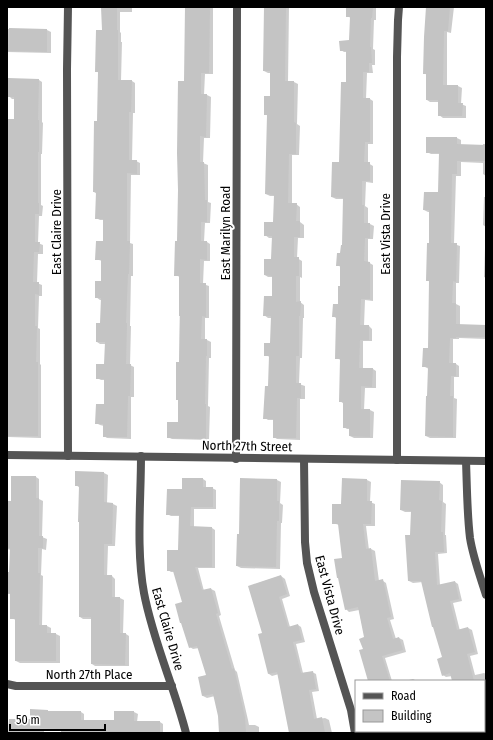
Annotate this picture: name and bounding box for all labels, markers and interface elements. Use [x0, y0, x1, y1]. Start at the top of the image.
street label: East Marilyn Road [218, 186, 233, 280]
street label: East Claire Drive [49, 189, 64, 275]
street label: East Vista Drive [378, 193, 393, 275]
street label: North 27th Street [202, 438, 293, 454]
street label: East Vista Drive [312, 554, 348, 636]
street label: East Claire Drive [149, 586, 187, 672]
street label: North 27th Place [46, 667, 132, 682]
legend [355, 680, 485, 732]
text: Road [391, 689, 416, 703]
scale bar [10, 706, 105, 732]
text: Building [391, 709, 432, 723]
text: 50 m [16, 713, 40, 727]

